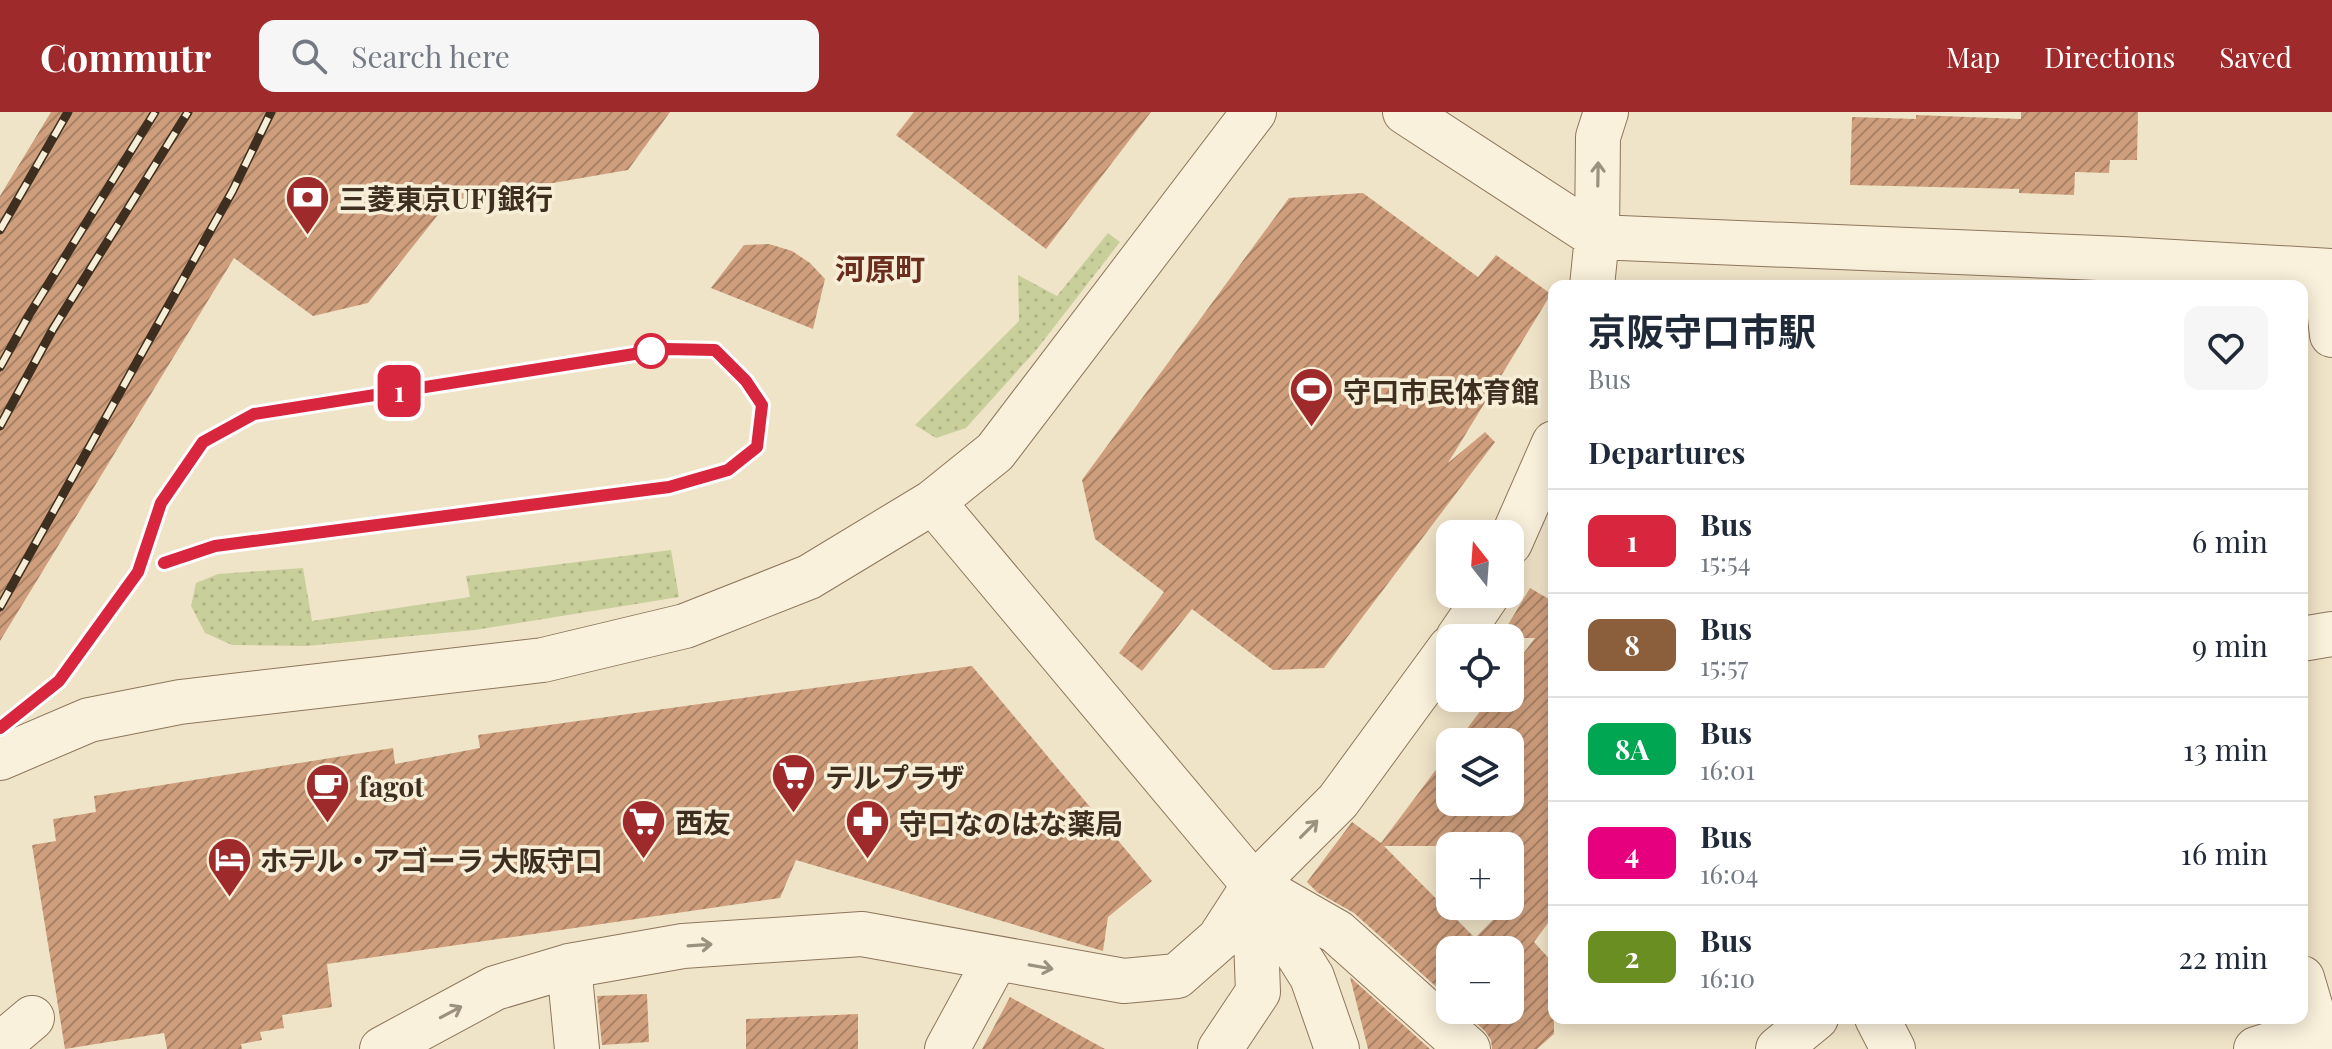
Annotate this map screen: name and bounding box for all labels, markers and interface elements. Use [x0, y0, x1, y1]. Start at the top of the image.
search box [259, 20, 819, 92]
text: Commutr [40, 31, 211, 82]
icon: search [287, 34, 331, 78]
text: Search here [351, 36, 510, 76]
text: Map [1946, 38, 2000, 75]
text: Directions [2044, 38, 2175, 75]
text: Saved [2219, 38, 2292, 75]
one-way arrow [1590, 161, 1606, 188]
bank icon: 三菱東京UFJ銀行 [284, 173, 332, 236]
place label: 三菱東京UFJ銀行 [339, 179, 553, 216]
district label: 河原町 [835, 248, 925, 288]
text: 京阪守口市駅 [1588, 305, 1816, 356]
button: heart [2184, 306, 2268, 390]
unlabelled marker [634, 334, 668, 368]
text: Bus [1588, 361, 1631, 396]
line badge: 1 [373, 365, 425, 417]
sports icon: 守口市民体育館 [1288, 366, 1336, 429]
text: 1 [394, 372, 404, 409]
place label: 守口市民体育館 [1343, 372, 1539, 409]
text: Departures [1588, 432, 1745, 472]
text: Bus [1700, 504, 1752, 544]
north arrow [1436, 520, 1524, 608]
map controls [1436, 520, 1524, 1024]
text: 6 min [2192, 521, 2268, 561]
text: 1 [1627, 522, 1637, 559]
text: 15:54 [1700, 544, 1751, 579]
text: Bus [1700, 608, 1752, 648]
button: locate [1436, 624, 1524, 712]
text: 9 min [2192, 625, 2268, 665]
text: 8 [1624, 626, 1640, 663]
text: 15:57 [1700, 648, 1748, 683]
text: Bus [1700, 712, 1752, 752]
button: layers [1436, 728, 1524, 816]
text: 13 min [2183, 729, 2268, 769]
text: 8A [1615, 730, 1649, 767]
supermarket icon: テルプラザ [770, 752, 818, 815]
text: 16:01 [1700, 752, 1755, 787]
place label: テルプラザ [825, 758, 965, 795]
cafe icon: fagot [304, 761, 352, 824]
place label: fagot [359, 767, 424, 804]
supermarket icon: 西友 [620, 797, 668, 860]
pharmacy icon: 守口なのはな薬局 [844, 798, 892, 861]
place label: 西友 [675, 803, 731, 840]
place label: 守口なのはな薬局 [899, 804, 1123, 841]
text: Bus [1700, 816, 1752, 856]
one-way arrow [1299, 820, 1318, 839]
button: + [1436, 832, 1524, 920]
text: 16 min [2181, 833, 2268, 873]
text: 4 [1625, 834, 1639, 871]
hotel icon: ホテル・アゴーラ 大阪守口 [205, 835, 253, 898]
place label: ホテル・アゴーラ 大阪守口 [260, 841, 603, 878]
text: 16:04 [1700, 856, 1758, 891]
text: Bus [1700, 920, 1752, 960]
button: − [1436, 936, 1524, 1024]
one-way arrow [686, 937, 713, 952]
text: 22 min [2178, 937, 2268, 977]
text: 2 [1625, 938, 1639, 975]
one-way arrow [1027, 960, 1053, 975]
text: 16:10 [1700, 960, 1755, 995]
one-way arrow [439, 1004, 462, 1020]

